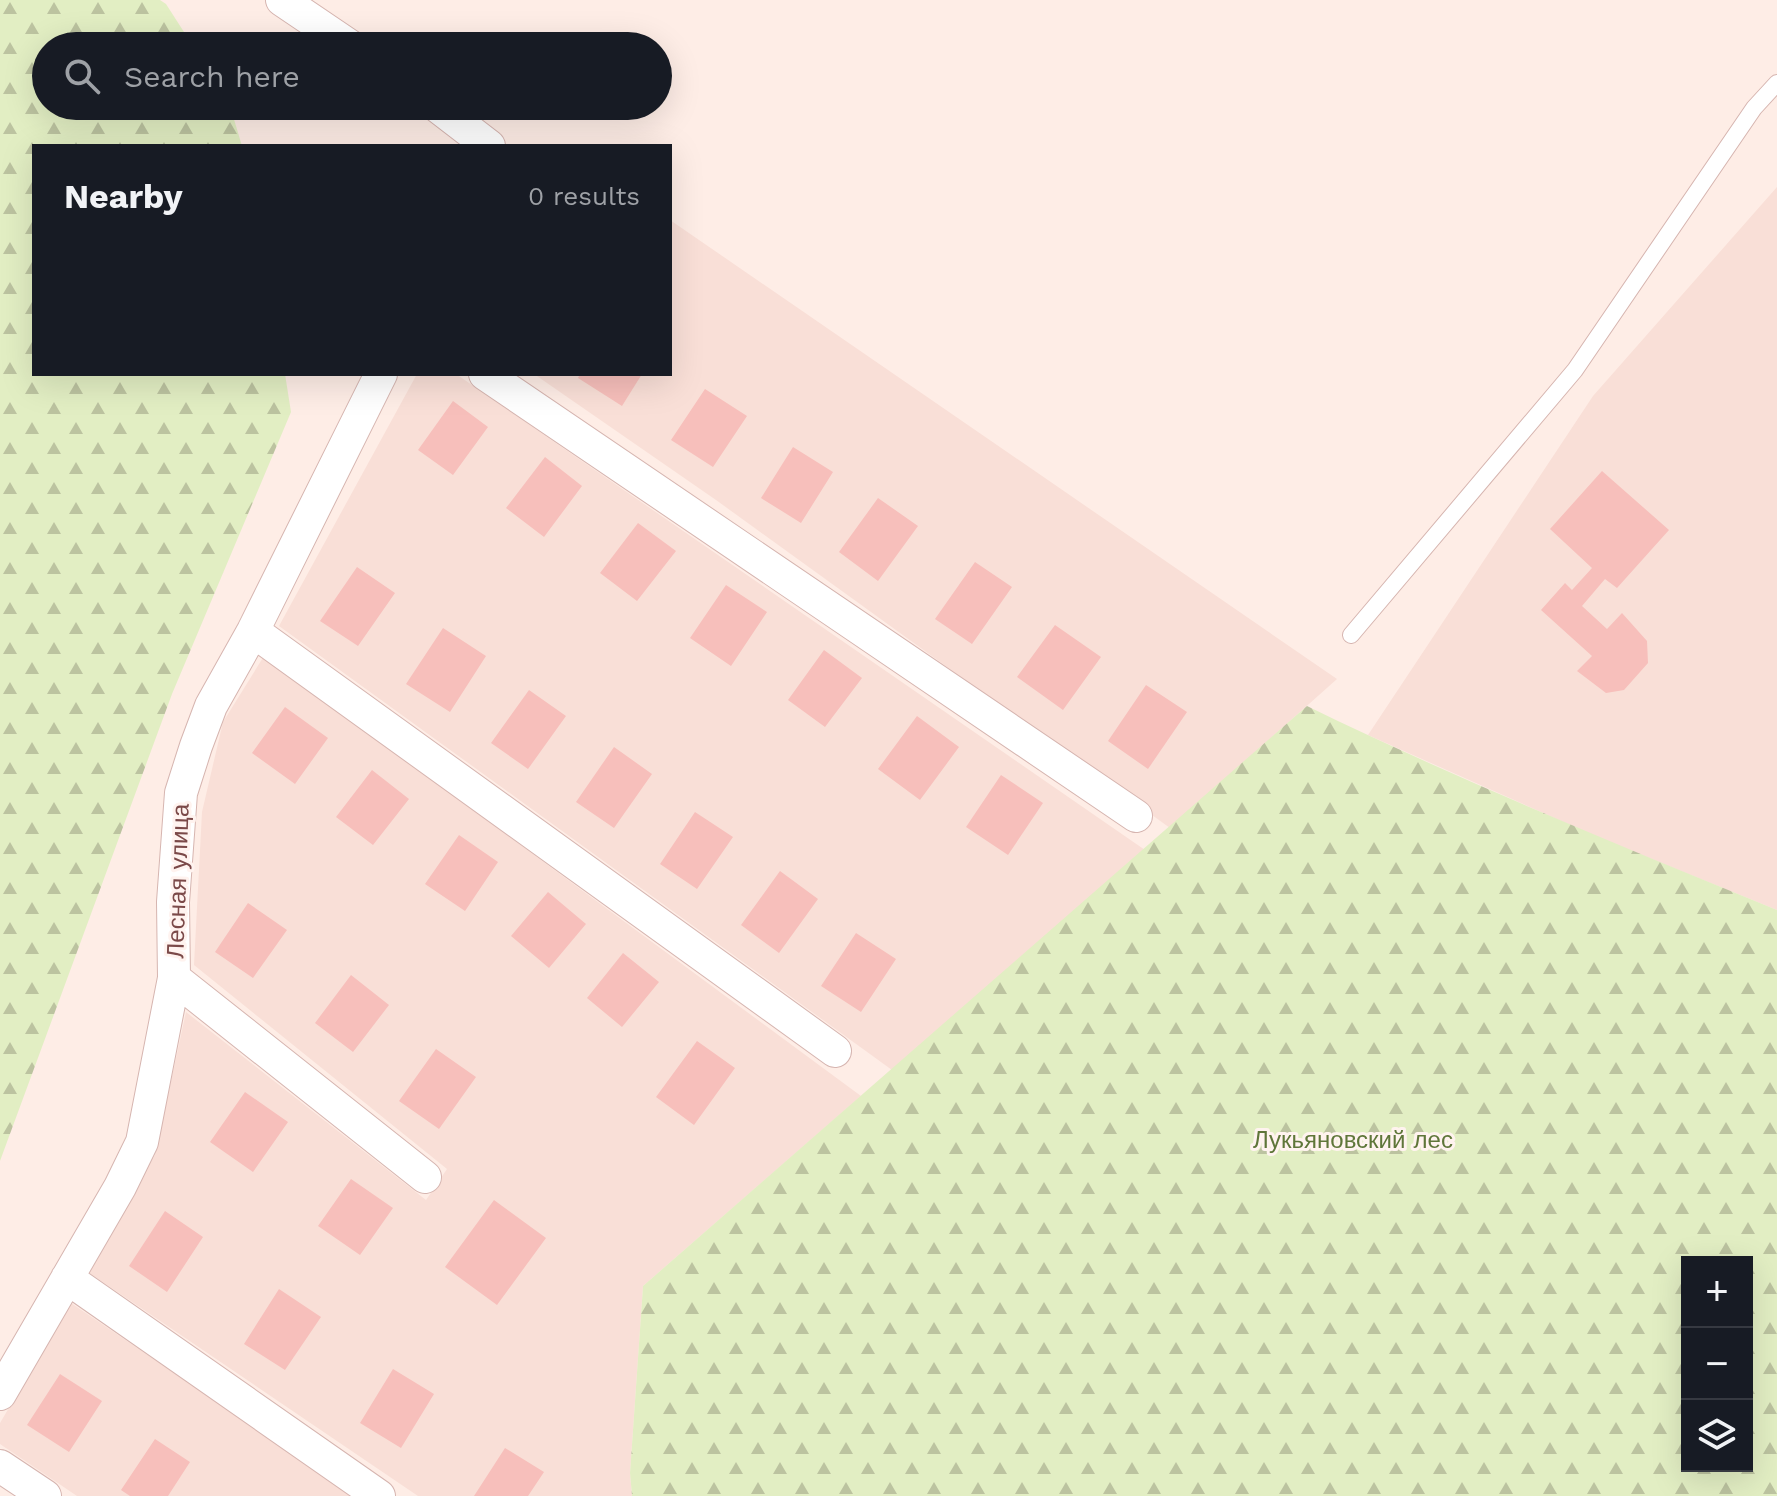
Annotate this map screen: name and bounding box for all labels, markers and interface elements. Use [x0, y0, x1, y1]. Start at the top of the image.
search box [32, 32, 672, 120]
icon: search [60, 54, 104, 98]
text: Search here [124, 59, 300, 94]
text: Nearby [64, 176, 183, 216]
text: 0 results [528, 181, 640, 211]
street label: Лесная улица [161, 802, 195, 959]
park label: Лукьяновский лес [1253, 1126, 1453, 1154]
map controls [1681, 1256, 1753, 1472]
button: + [1681, 1256, 1753, 1328]
button: − [1681, 1328, 1753, 1400]
button: layers [1681, 1400, 1753, 1472]

